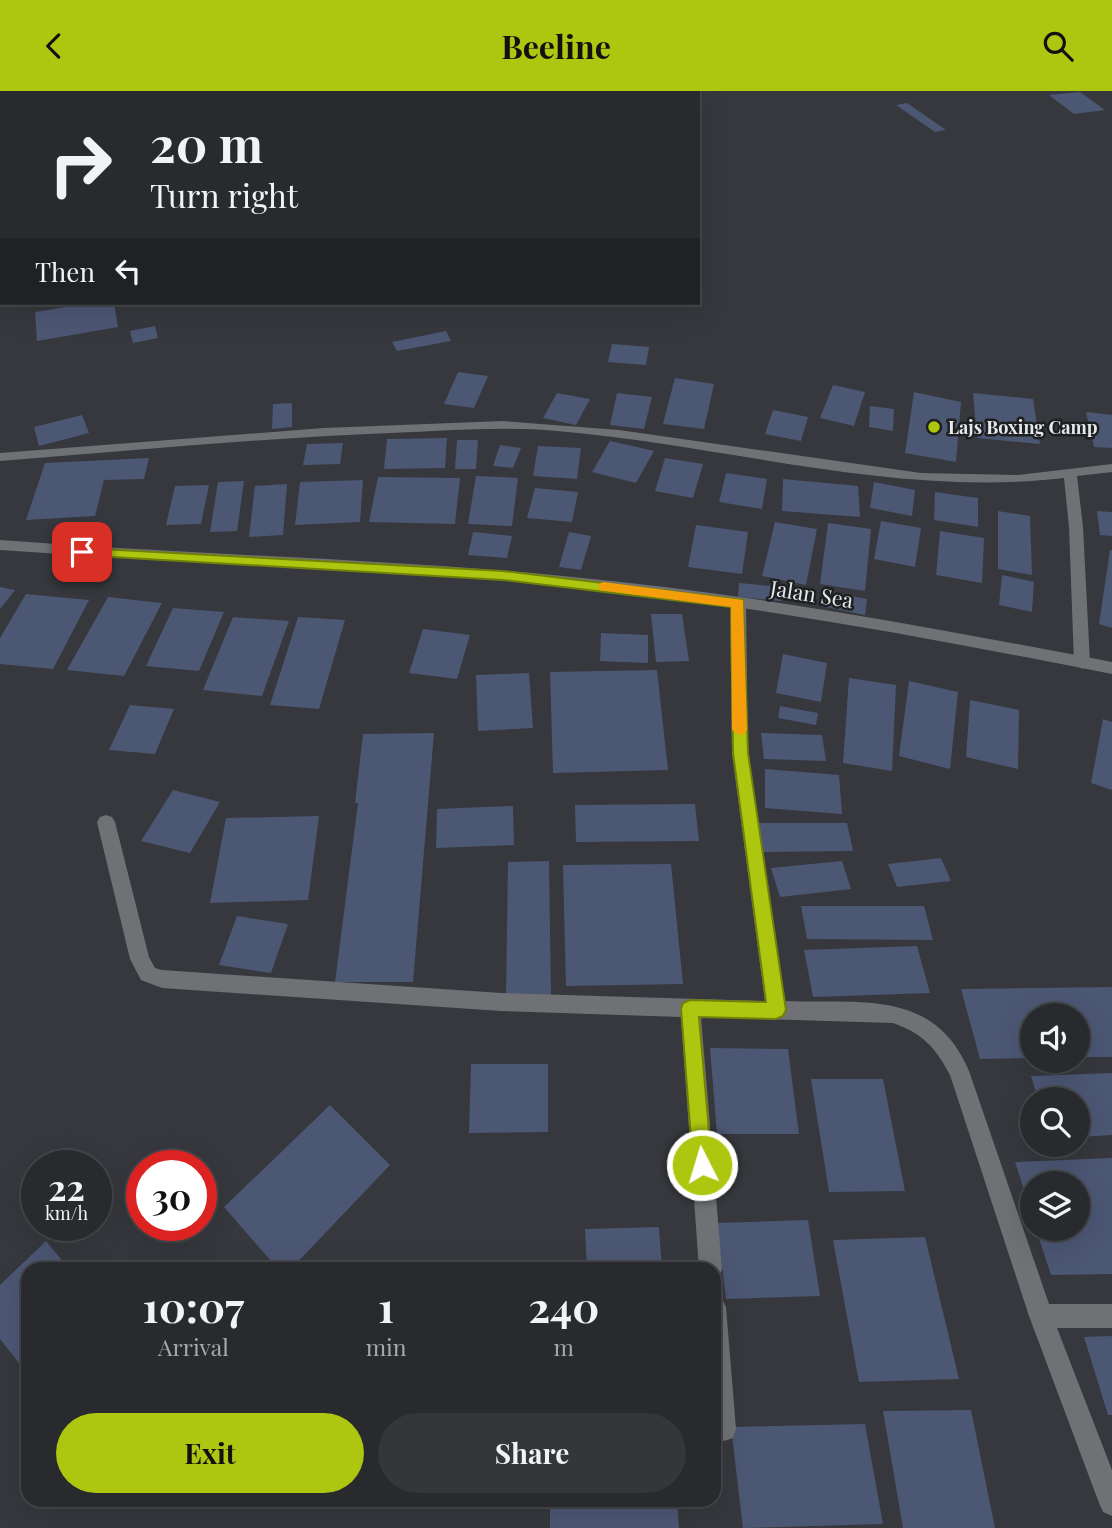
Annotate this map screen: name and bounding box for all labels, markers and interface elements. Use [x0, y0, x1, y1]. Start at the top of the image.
text: Beeline [501, 24, 611, 67]
icon: back [35, 27, 73, 65]
icon: search [1039, 27, 1077, 65]
text: 20 m [150, 110, 263, 175]
icon: right [35, 119, 126, 210]
text: Turn right [150, 173, 298, 216]
icon: left [109, 252, 147, 290]
text: Then [35, 254, 95, 289]
place label: Lajs Boxing Camp [948, 415, 1098, 439]
marker: Lajs Boxing Camp [926, 419, 942, 435]
pin [52, 522, 112, 582]
icon: arrive [63, 533, 101, 571]
street label: Jalan Sea [768, 572, 856, 613]
map controls [1020, 1003, 1090, 1241]
button: sound [1020, 1003, 1090, 1073]
button: search [1020, 1087, 1090, 1157]
position arrow [665, 1128, 739, 1202]
speed limit sign: 30 [126, 1150, 217, 1241]
text: 22 [48, 1163, 85, 1210]
button: layers [1020, 1171, 1090, 1241]
text: km/h [45, 1201, 88, 1225]
text: 10:07 [143, 1278, 244, 1334]
text: 1 [378, 1278, 394, 1334]
text: 240 [528, 1278, 599, 1334]
text: Arrival [158, 1331, 229, 1362]
text: min [366, 1331, 407, 1362]
text: m [554, 1331, 574, 1362]
button: Exit [56, 1413, 364, 1493]
button: Share [378, 1413, 686, 1493]

